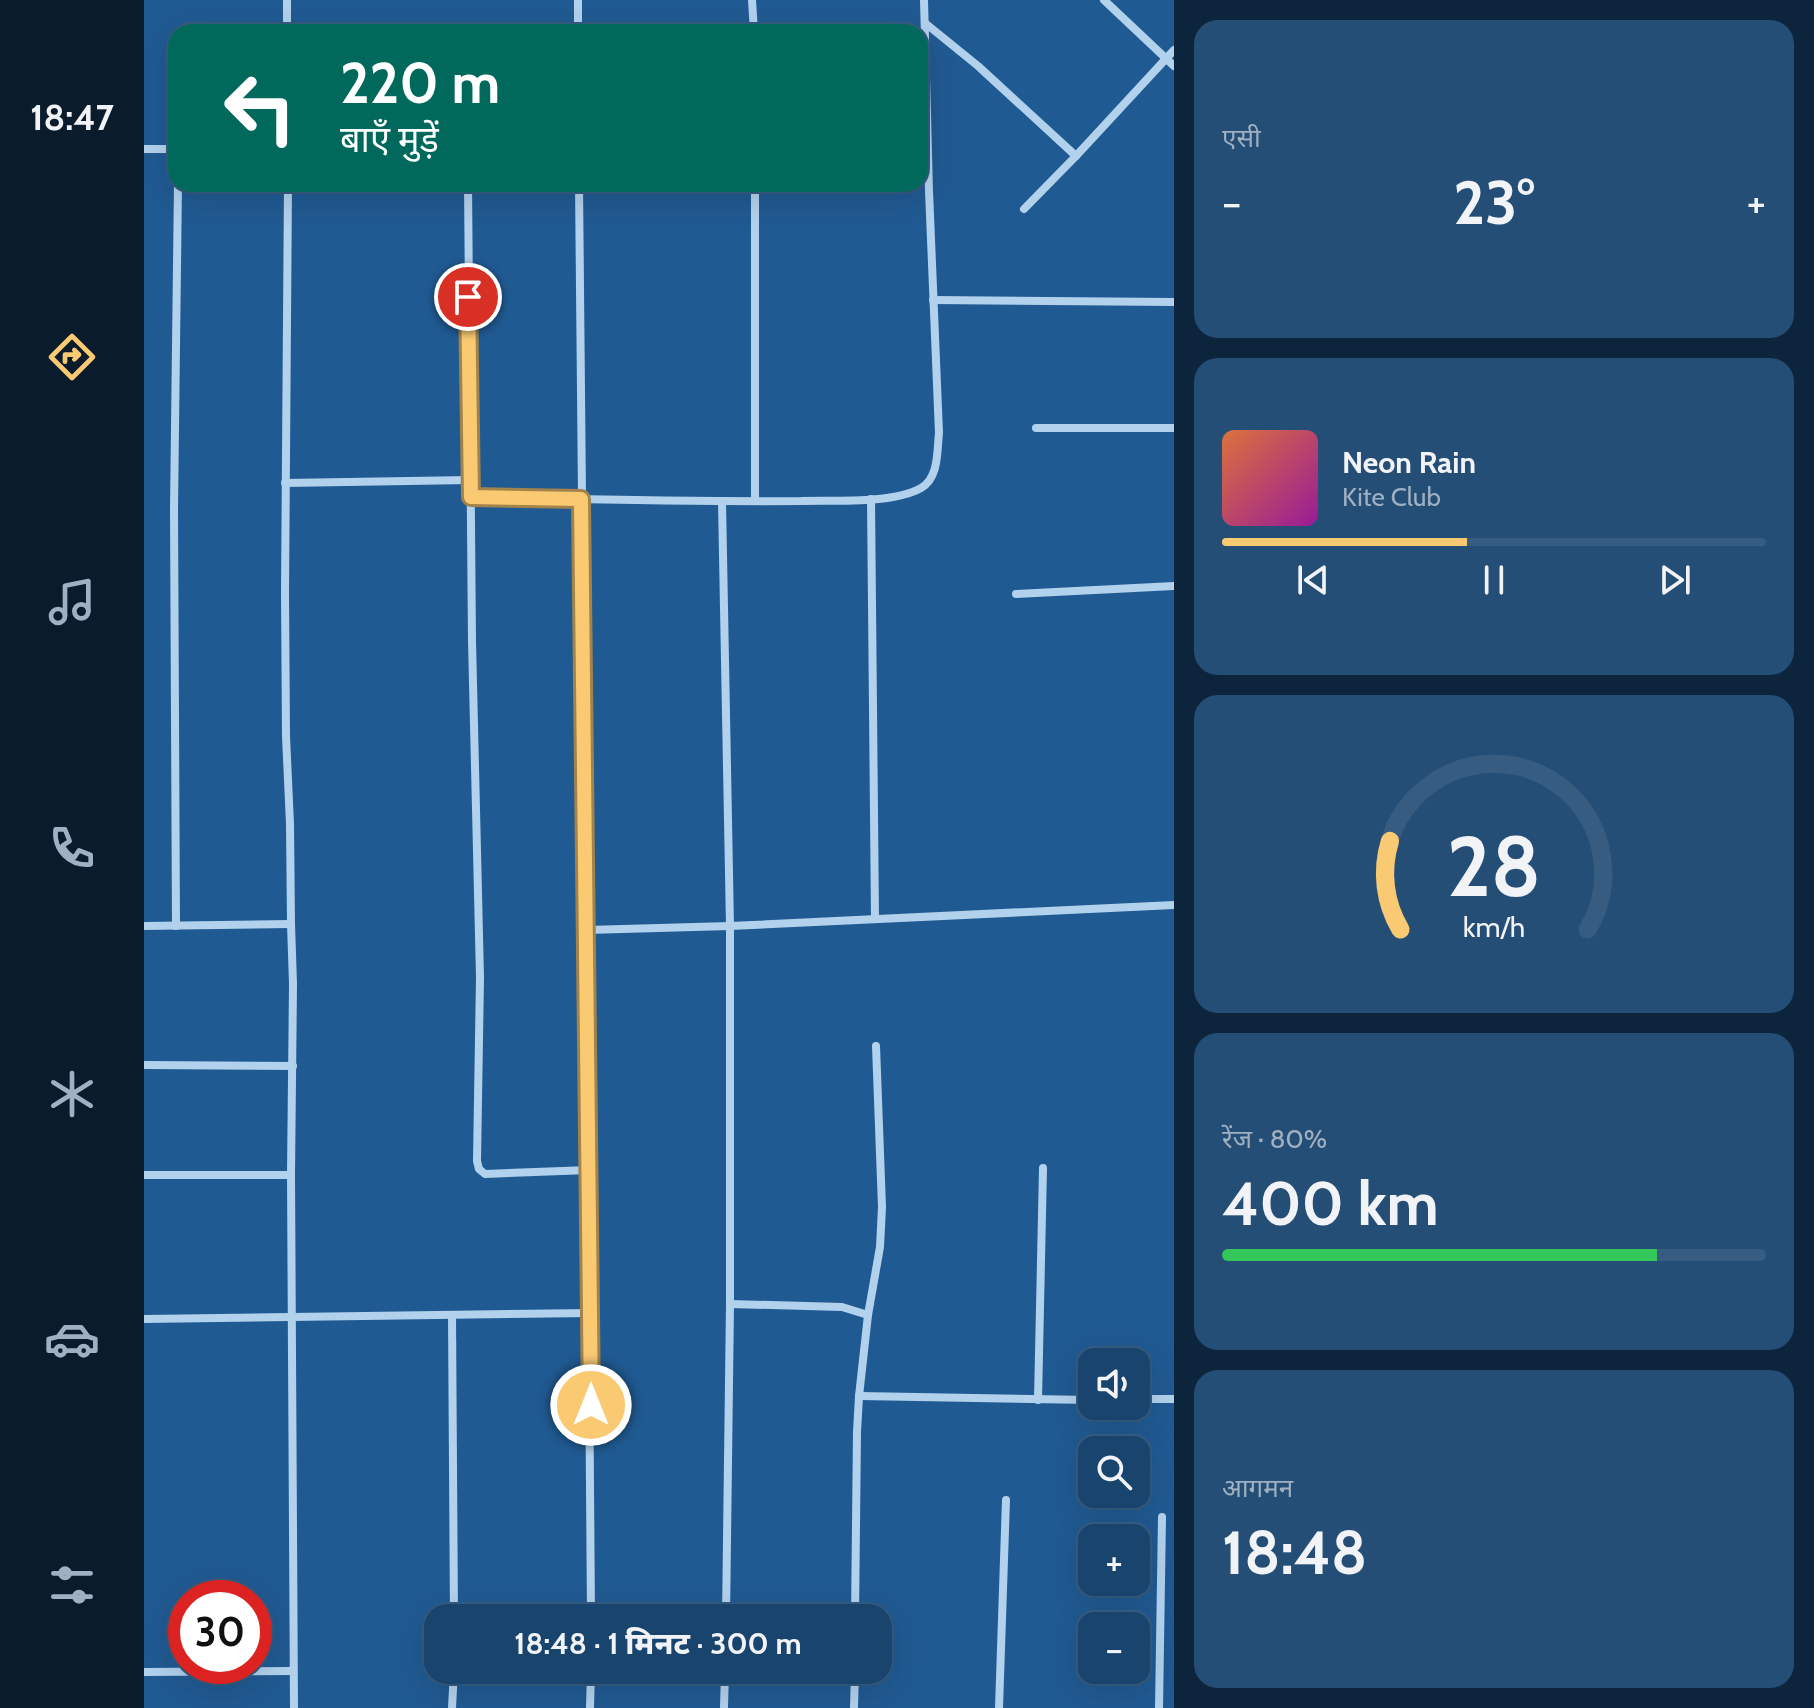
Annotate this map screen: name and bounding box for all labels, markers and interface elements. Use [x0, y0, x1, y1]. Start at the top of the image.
text: 220 m [340, 49, 500, 117]
icon: left [208, 56, 312, 160]
text: 18:47 [30, 95, 114, 139]
text: बाएँ मुड़ें [340, 117, 439, 161]
text: एसी [1222, 122, 1261, 154]
text: 23° [1453, 166, 1535, 239]
text: − [1222, 176, 1241, 229]
text: + [1747, 176, 1766, 229]
pin [434, 263, 502, 331]
icon: arrive [446, 275, 490, 319]
icon: directions [44, 329, 100, 385]
text: Neon Rain [1342, 444, 1476, 481]
text: Kite Club [1342, 481, 1441, 513]
icon: previous [1291, 558, 1335, 602]
icon: pause [1472, 558, 1516, 602]
icon: next [1653, 558, 1697, 602]
icon: music [44, 574, 100, 630]
text: 28 [1447, 816, 1541, 917]
icon: phone [44, 820, 100, 876]
text: km/h [1463, 909, 1525, 944]
icon: climate [44, 1066, 100, 1122]
text: रेंज · 80% [1222, 1123, 1327, 1155]
text: 400 km [1222, 1167, 1439, 1240]
icon: car [44, 1311, 100, 1367]
map controls [1078, 1348, 1150, 1684]
button: sound [1078, 1348, 1150, 1420]
position arrow [549, 1363, 633, 1447]
button: search [1078, 1436, 1150, 1508]
text: आगमन [1222, 1472, 1293, 1504]
text: 18:48 [1222, 1516, 1367, 1589]
button: + [1078, 1524, 1150, 1596]
icon: filters [44, 1557, 100, 1613]
speed limit sign: 30 [168, 1580, 272, 1684]
button: − [1078, 1612, 1150, 1684]
text: 18:48 · 1 मिनट · 300 m [514, 1625, 802, 1662]

